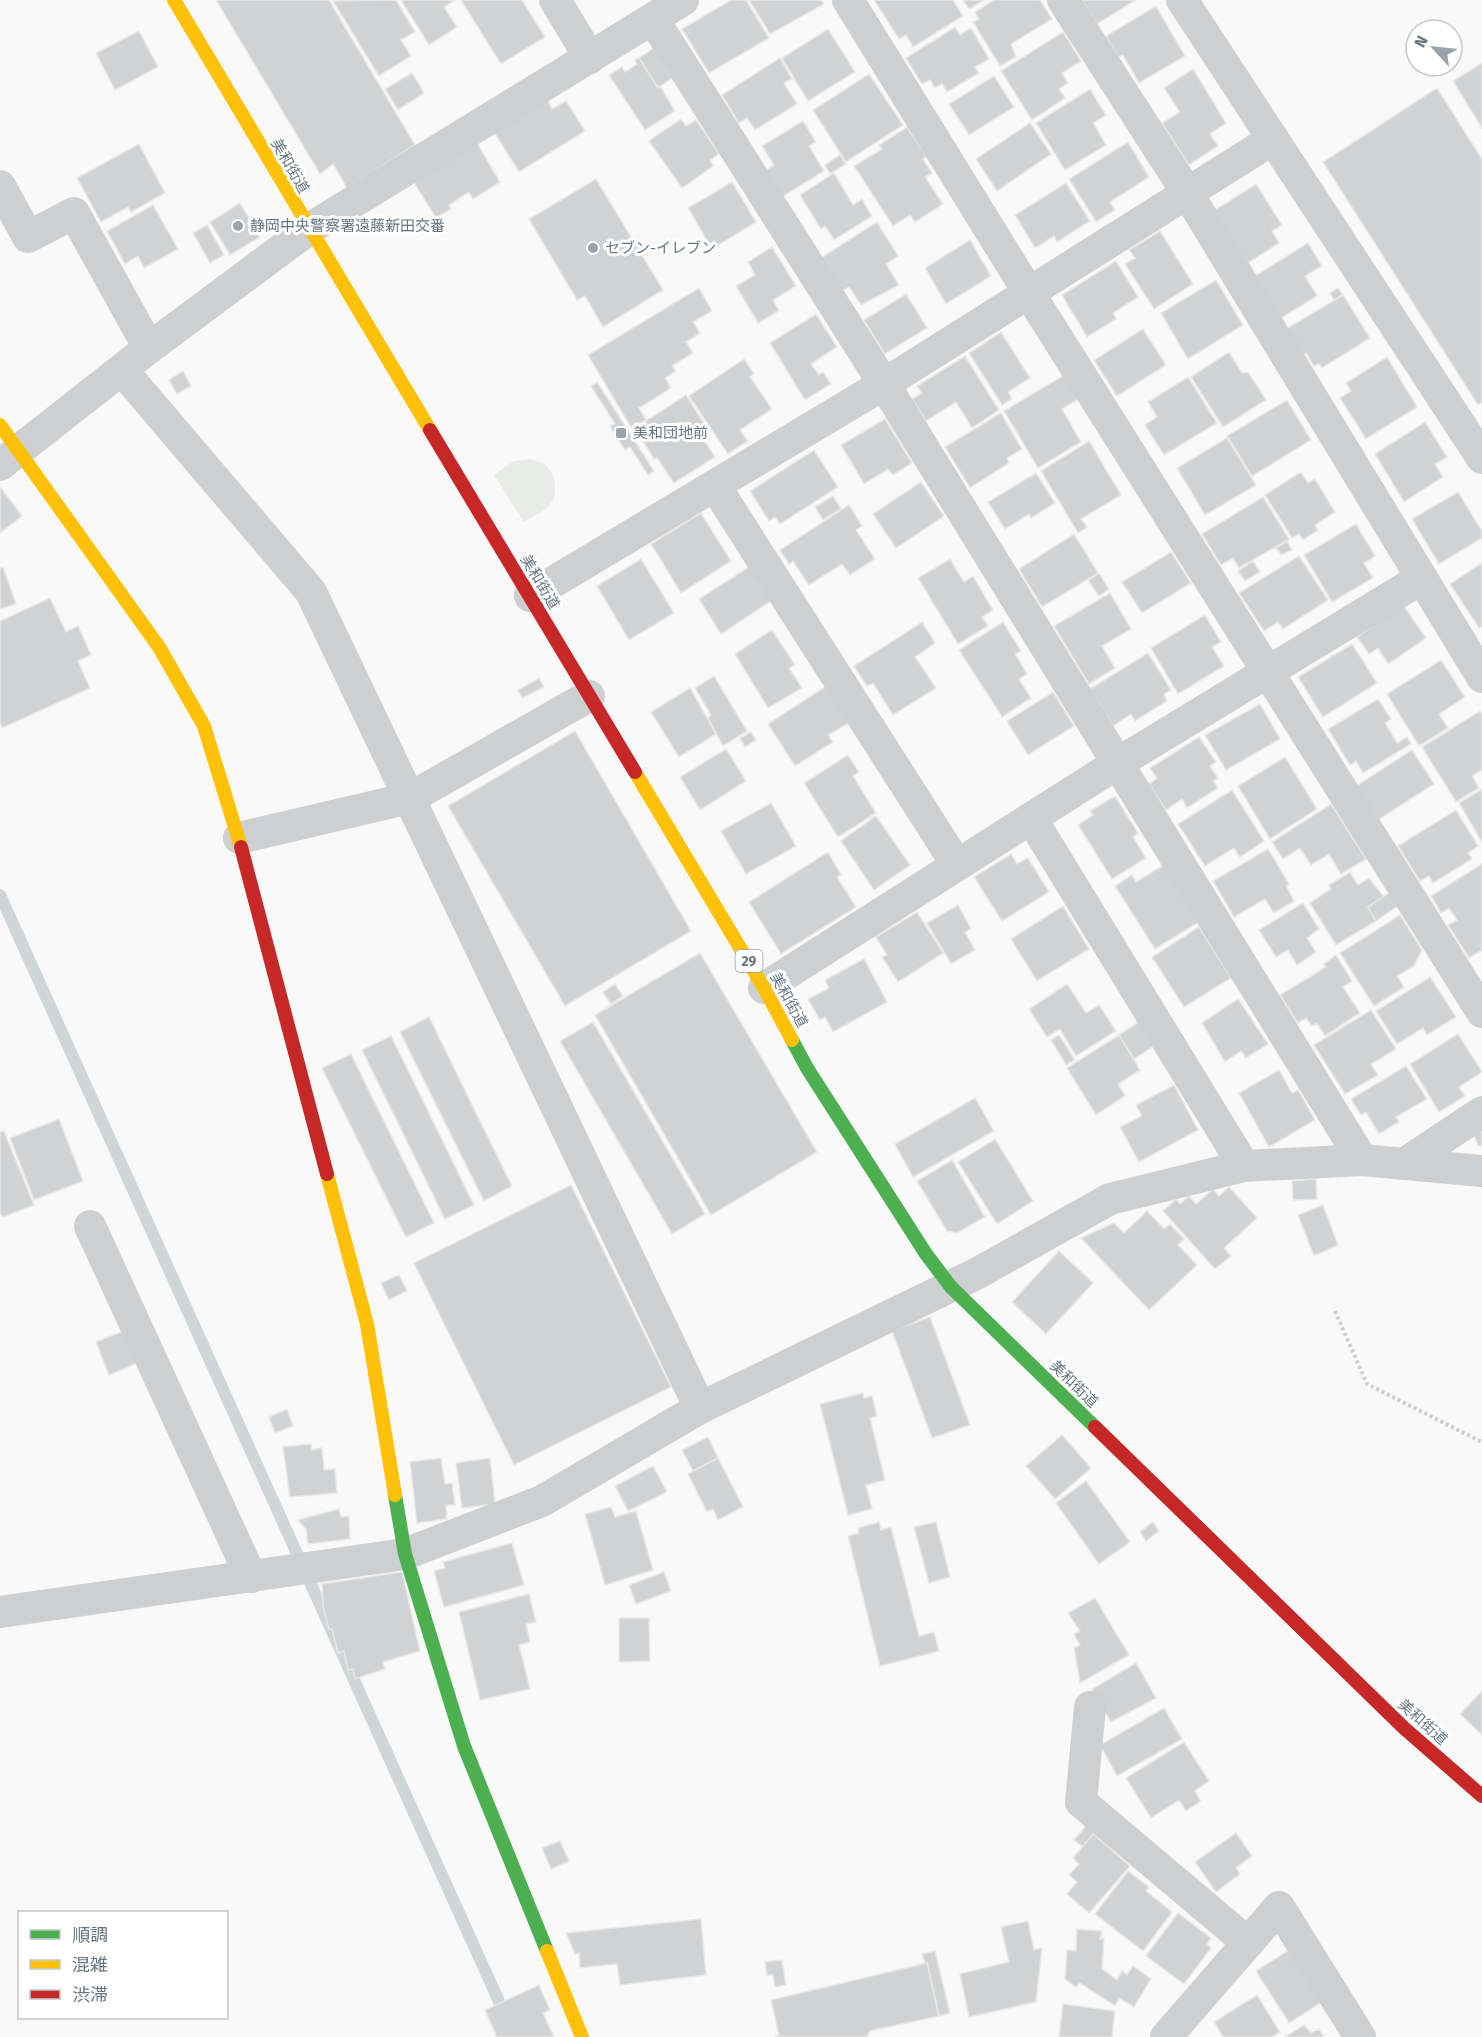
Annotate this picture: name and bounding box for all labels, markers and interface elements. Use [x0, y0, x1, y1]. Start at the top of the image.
north arrow [1404, 18, 1464, 78]
text: N [1410, 32, 1432, 50]
street label: 美和街道 [267, 136, 313, 196]
place label: 静岡中央警察署遠藤新田交番 [250, 217, 445, 235]
marker: 静岡中央警察署遠藤新田交番 [231, 219, 245, 233]
place label: セブン-イレブン [605, 239, 716, 257]
marker: セブン-イレブン [586, 241, 600, 255]
place label: 美和団地前 [633, 424, 708, 442]
marker: 美和団地前 [614, 426, 628, 440]
street label: 美和街道 [517, 552, 563, 612]
road number: 29 [736, 950, 762, 972]
street label: 美和街道 [767, 969, 811, 1031]
street label: 美和街道 [1046, 1357, 1102, 1411]
street label: 美和街道 [1395, 1695, 1451, 1749]
legend [18, 1911, 228, 2019]
text: 順調 [72, 1924, 108, 1946]
text: 混雑 [72, 1954, 108, 1976]
text: 渋滞 [72, 1984, 108, 2006]

